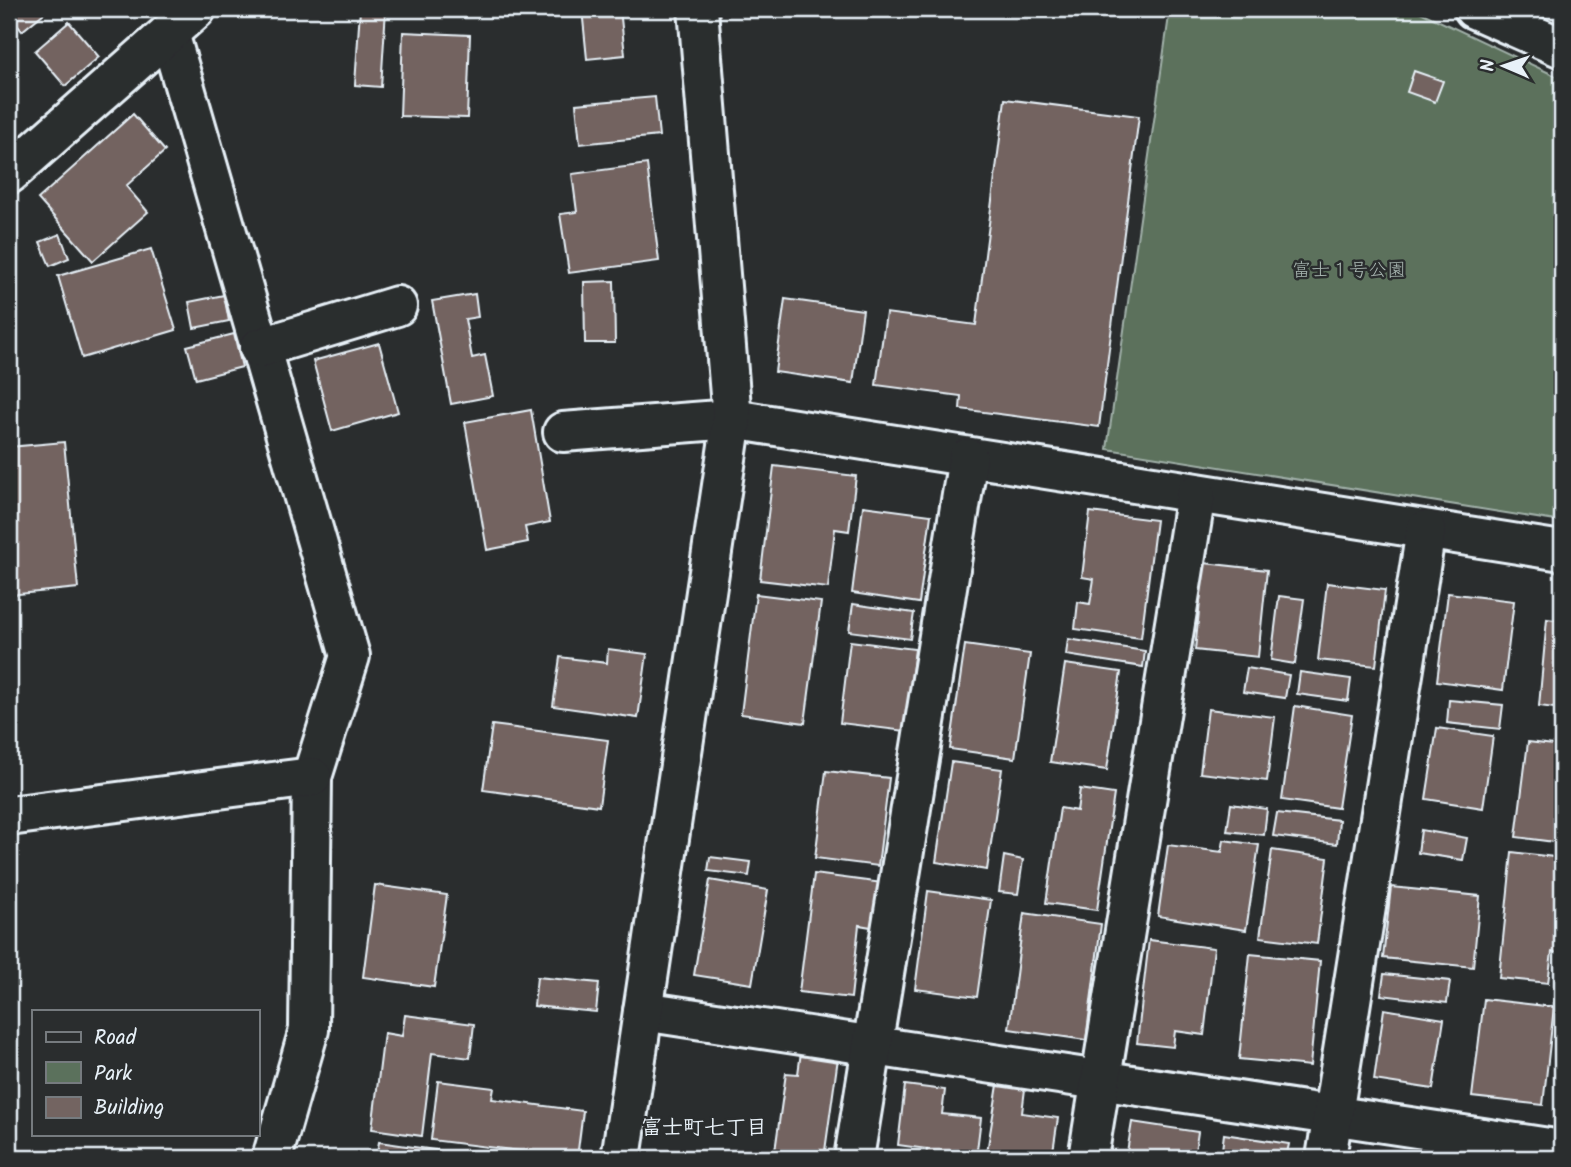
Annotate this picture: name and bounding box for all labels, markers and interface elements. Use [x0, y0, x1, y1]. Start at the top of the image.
north arrow [1470, 32, 1540, 102]
text: N [1474, 59, 1504, 72]
park label: 富士１号公園 [1292, 256, 1406, 286]
legend [32, 1010, 259, 1136]
text: Road [94, 1022, 137, 1055]
text: Park [94, 1058, 132, 1091]
text: Building [94, 1092, 164, 1125]
district label: 富士町七丁目 [641, 1112, 767, 1145]

